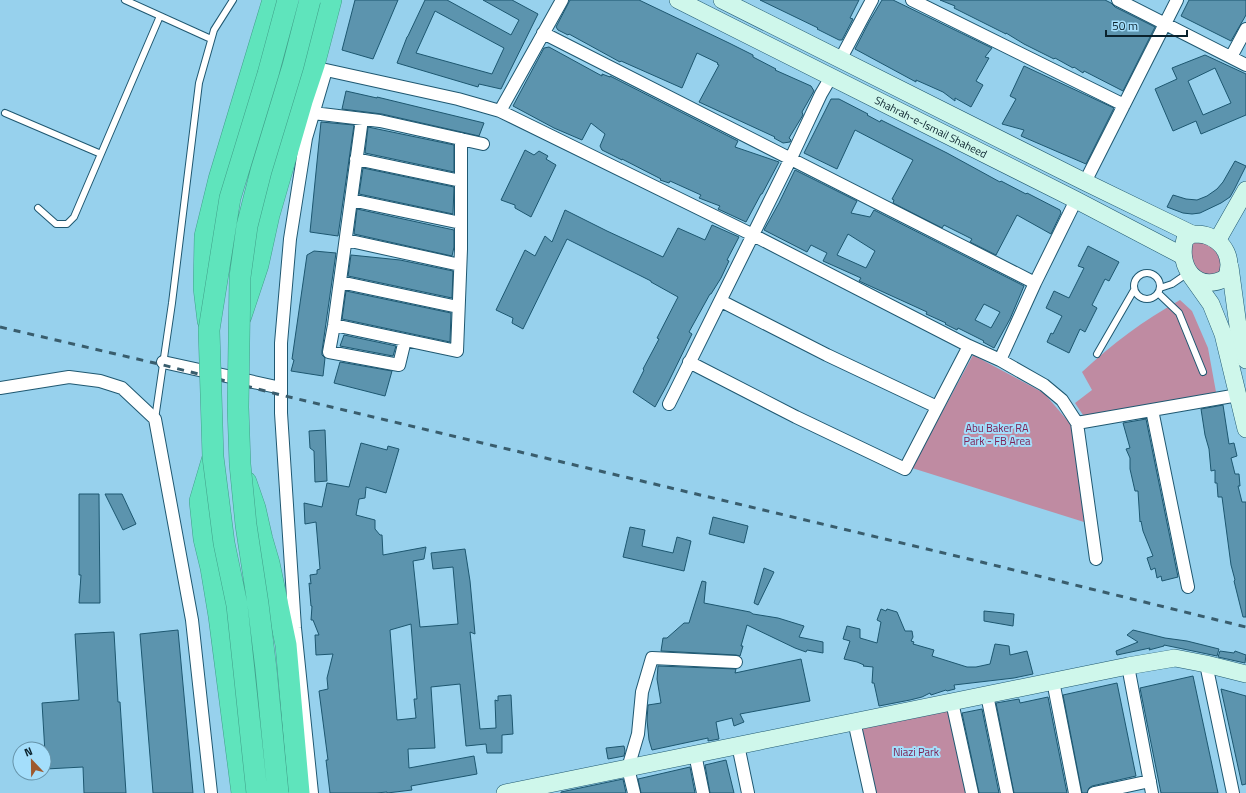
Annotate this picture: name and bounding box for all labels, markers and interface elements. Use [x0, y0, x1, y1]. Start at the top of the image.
scale bar [1106, 12, 1187, 38]
text: 50 m [1112, 16, 1138, 35]
street label: Shahrah-e-Ismail Shaheed [872, 92, 990, 162]
park label: Abu Baker RA Park - FB Area [963, 420, 1031, 449]
north arrow [12, 741, 52, 781]
text: N [22, 743, 35, 761]
park label: Niazi Park [893, 744, 940, 760]

